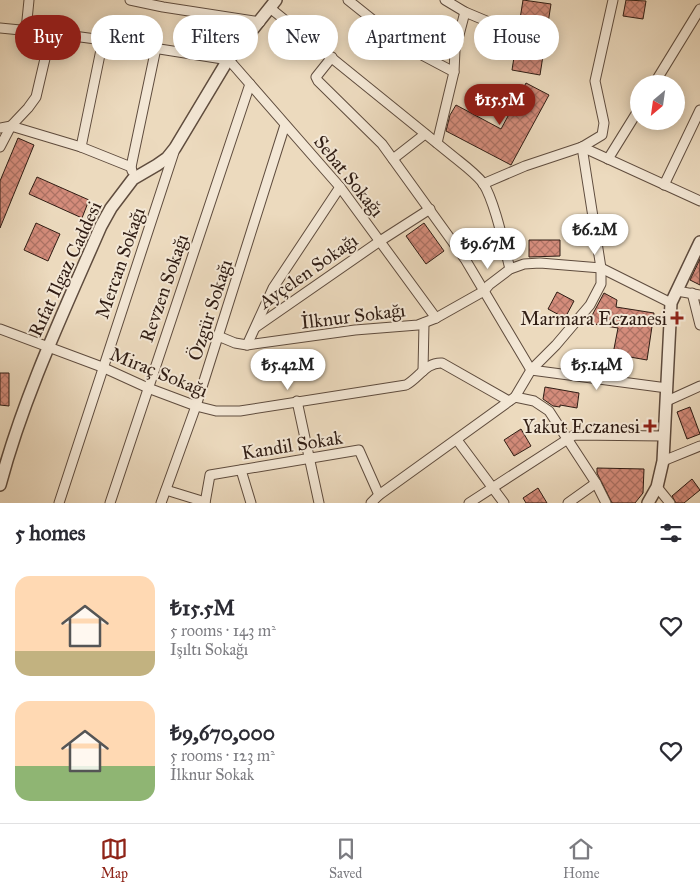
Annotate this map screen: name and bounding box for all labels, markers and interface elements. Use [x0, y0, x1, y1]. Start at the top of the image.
chip: Buy [15, 15, 81, 60]
chip: Rent [91, 15, 163, 60]
chip: Filters [173, 15, 258, 60]
chip: New [268, 15, 338, 60]
chip: Apartment [348, 15, 464, 60]
chip: House [474, 15, 559, 60]
north arrow [630, 75, 685, 130]
map controls [630, 75, 685, 130]
pin: ₺15.5M [459, 84, 541, 126]
text: ₺15.5M [475, 90, 525, 109]
street label: Sebat Sokağı [308, 131, 389, 222]
street label: Rıfat Ilgaz Caddesi [24, 198, 107, 341]
street label: Mercan Sokağı [90, 204, 151, 322]
pin: ₺6.2M [560, 214, 630, 256]
text: ₺6.2M [572, 220, 618, 239]
street label: Ayçelen Sokağı [253, 228, 363, 315]
pin: ₺9.67M [447, 228, 529, 270]
street label: Revzen Sokağı [135, 231, 194, 345]
text: ₺9.67M [461, 234, 515, 253]
street label: Özgür Sokağı [183, 256, 238, 364]
street label: İlknur Sokağı [299, 298, 407, 335]
place label: Marmara Eczanesi [520, 307, 667, 330]
marker: Marmara Eczanesi [671, 312, 683, 324]
street label: Miraç Sokağı [106, 342, 211, 403]
pin: ₺5.42M [247, 348, 329, 391]
pin: ₺5.14M [556, 348, 638, 391]
text: ₺5.42M [262, 355, 314, 374]
text: ₺5.14M [571, 355, 623, 374]
place label: Yakut Eczanesi [523, 415, 640, 438]
marker: Yakut Eczanesi [644, 420, 656, 432]
street label: Kandil Sokak [240, 426, 344, 464]
icon: filters [657, 519, 685, 547]
text: 5 homes [15, 520, 86, 546]
text: ₺15.5M [170, 595, 235, 621]
icon: home [55, 596, 115, 656]
icon: heart [657, 612, 685, 640]
text: 5 rooms · 143 m² [170, 621, 276, 640]
text: Işıltı Sokağı [170, 640, 248, 659]
text: ₺9,670,000 [170, 720, 275, 746]
icon: home [55, 721, 115, 781]
icon: heart [657, 737, 685, 765]
text: 5 rooms · 123 m² [170, 746, 275, 765]
text: İlknur Sokak [170, 765, 254, 784]
tab: Map [100, 835, 128, 882]
tab: Saved [329, 835, 362, 882]
tab: Home [563, 835, 600, 882]

